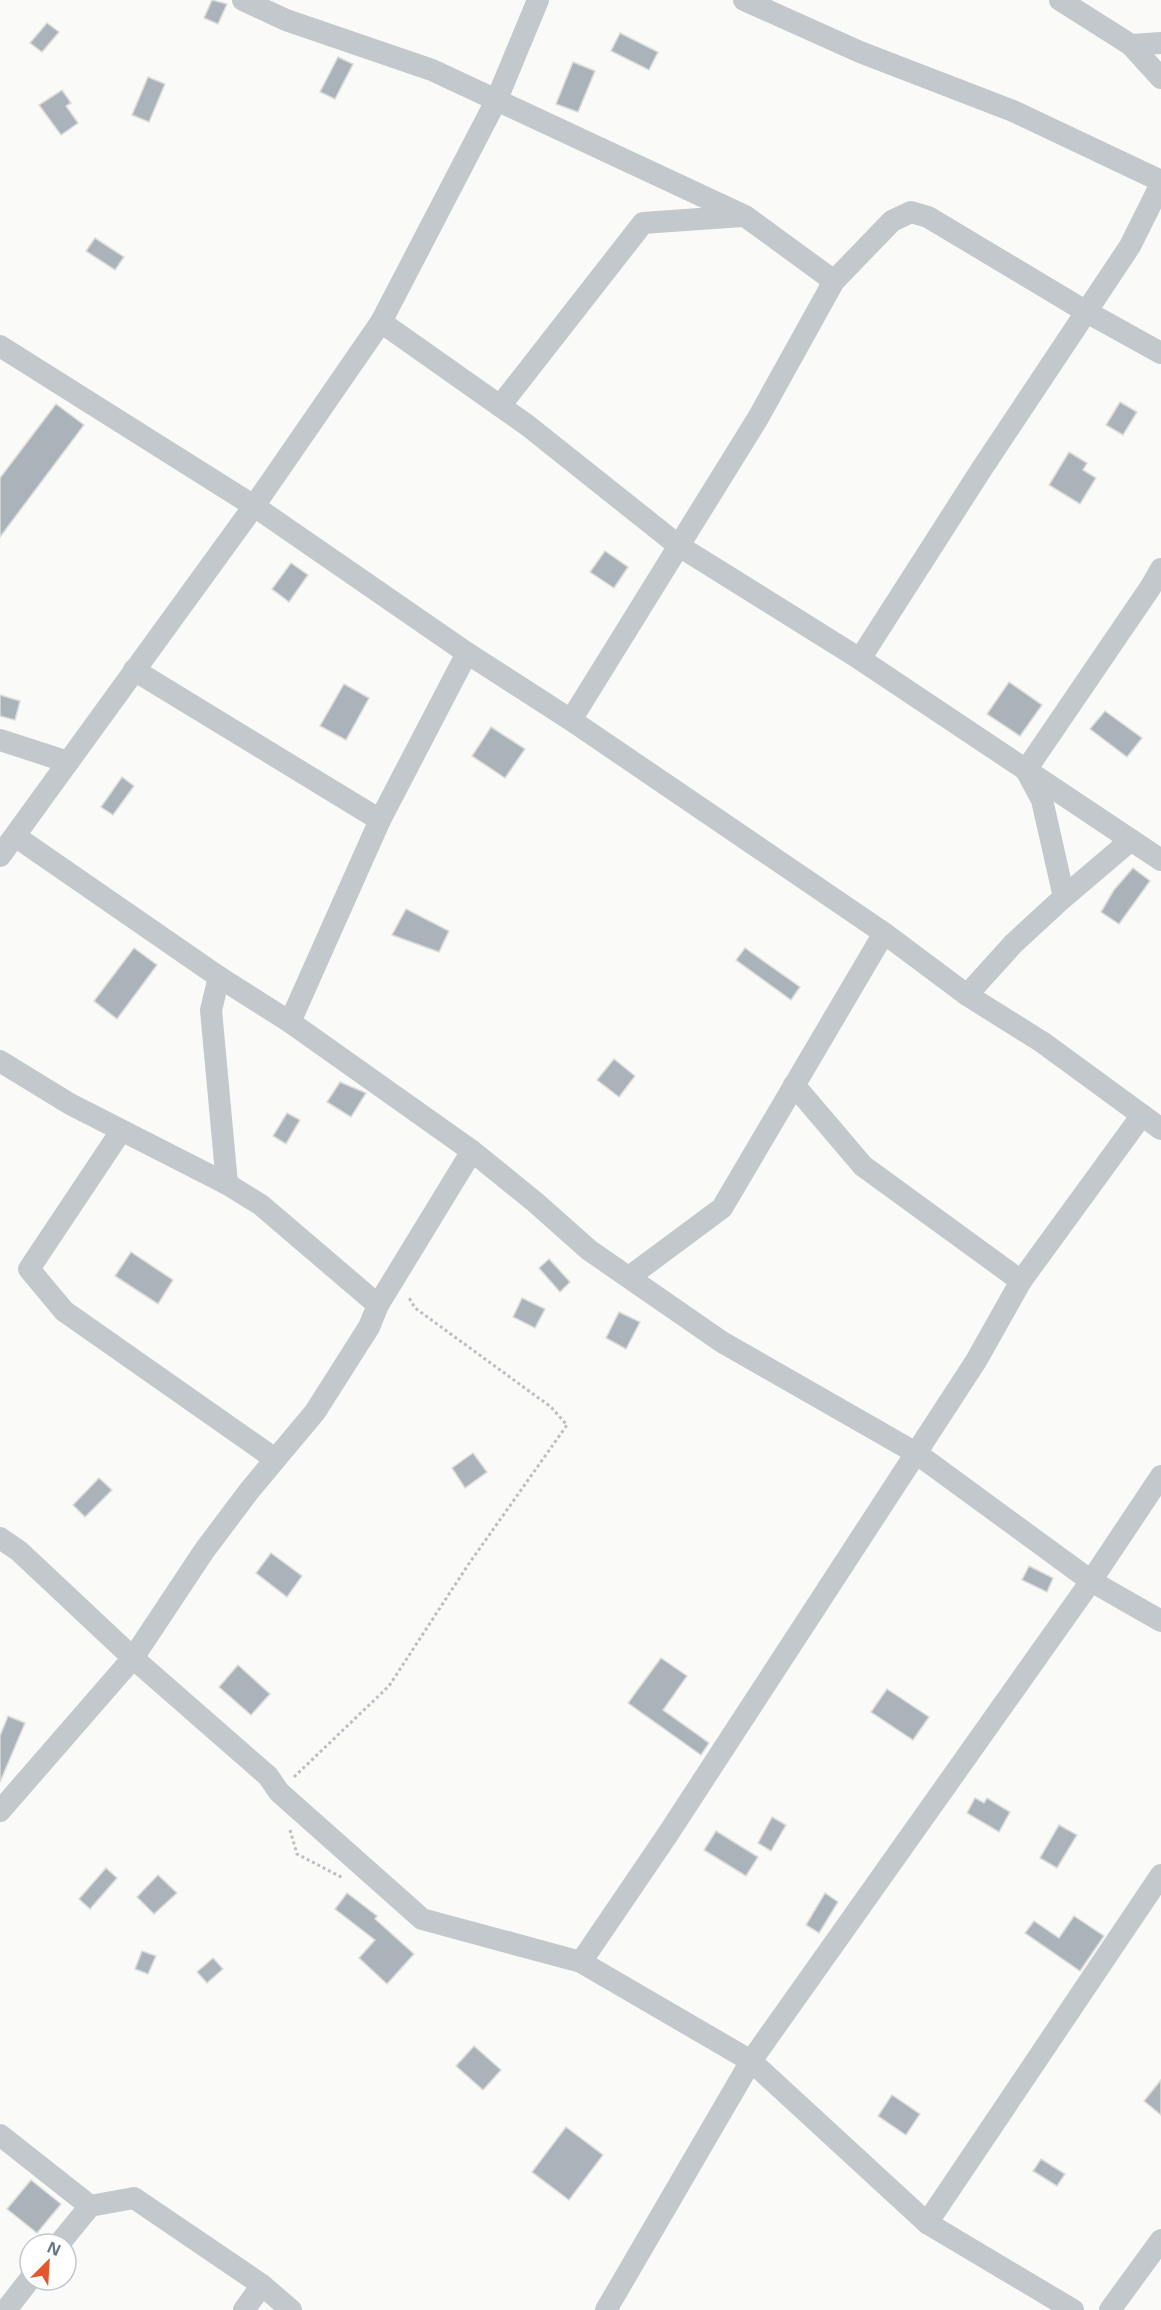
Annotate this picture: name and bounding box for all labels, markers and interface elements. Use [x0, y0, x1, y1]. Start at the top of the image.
north arrow [18, 2232, 78, 2292]
text: N [44, 2236, 65, 2261]

